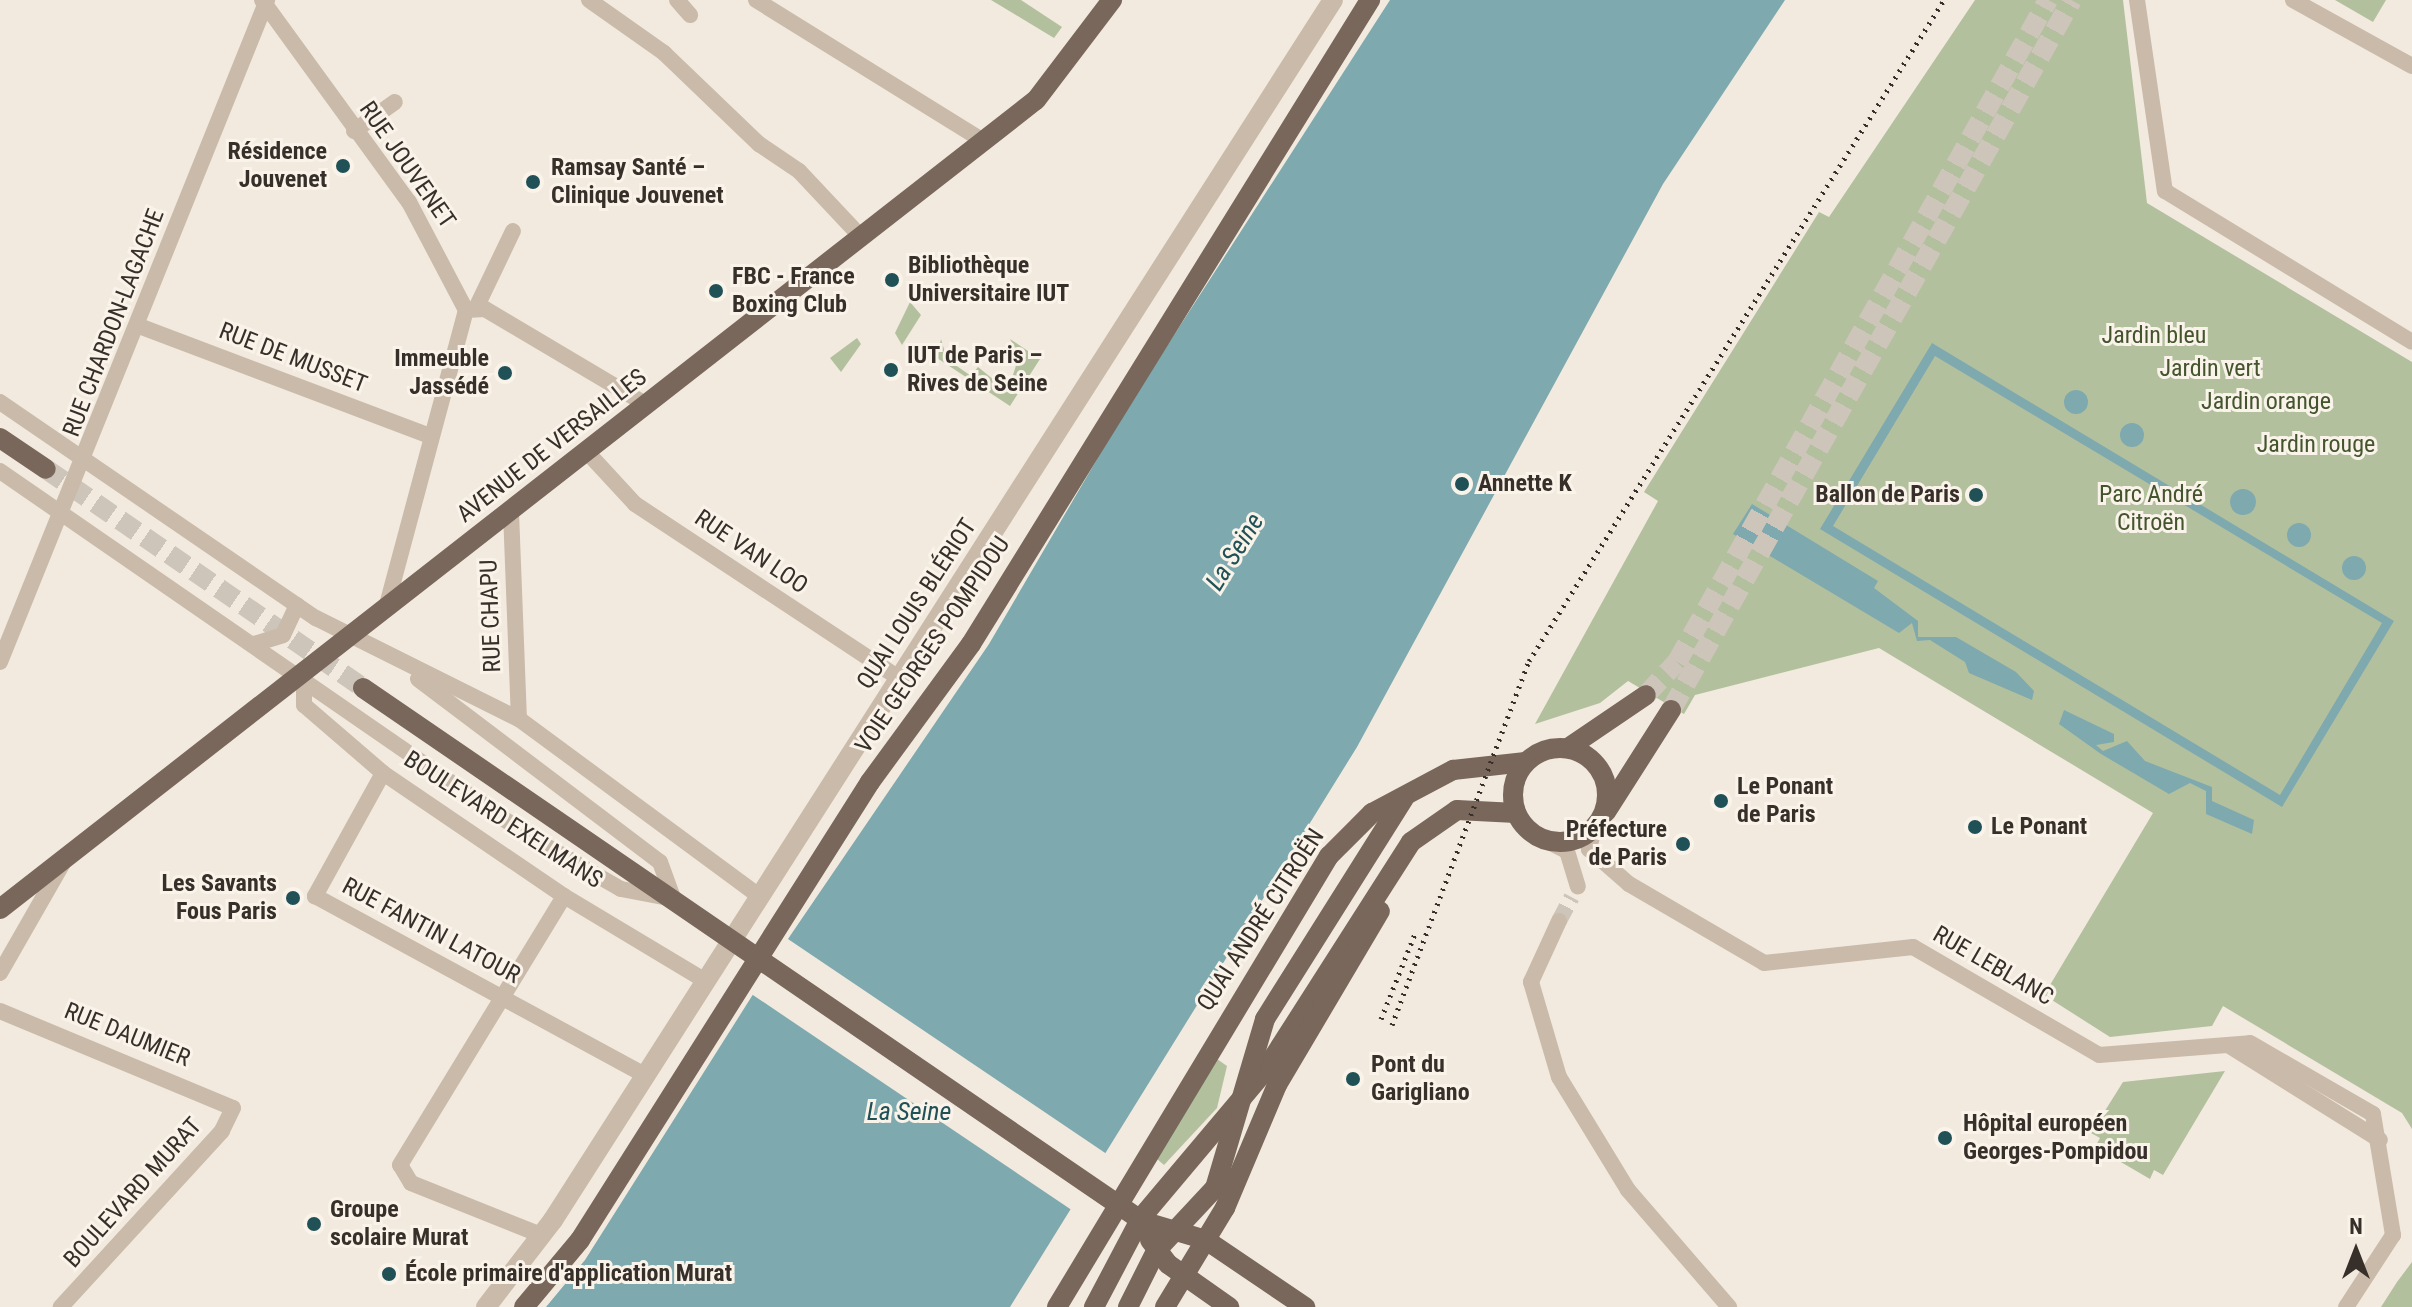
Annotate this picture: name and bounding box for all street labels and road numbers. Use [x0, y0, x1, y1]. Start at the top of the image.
street label: RUE JOUVENET [353, 96, 461, 234]
street label: RUE CHARDON-LAGACHE [57, 205, 171, 441]
street label: RUE DE MUSSET [215, 317, 371, 399]
street label: AVENUE DE VERSAILLES [451, 363, 653, 529]
street label: RUE VAN LOO [689, 504, 813, 600]
street label: QUAI LOUIS BLÉRIOT [851, 513, 983, 695]
street label: VOIE GEORGES POMPIDOU [850, 531, 1016, 759]
street label: RUE CHAPU [475, 559, 507, 673]
street label: BOULEVARD EXELMANS [398, 745, 608, 895]
street label: QUAI ANDRÉ CITROËN [1191, 824, 1331, 1016]
street label: RUE FANTIN LATOUR [337, 872, 525, 990]
street label: RUE LEBLANC [1928, 920, 2058, 1012]
street label: RUE DAUMIER [60, 997, 194, 1073]
street label: BOULEVARD MURAT [58, 1112, 208, 1274]

